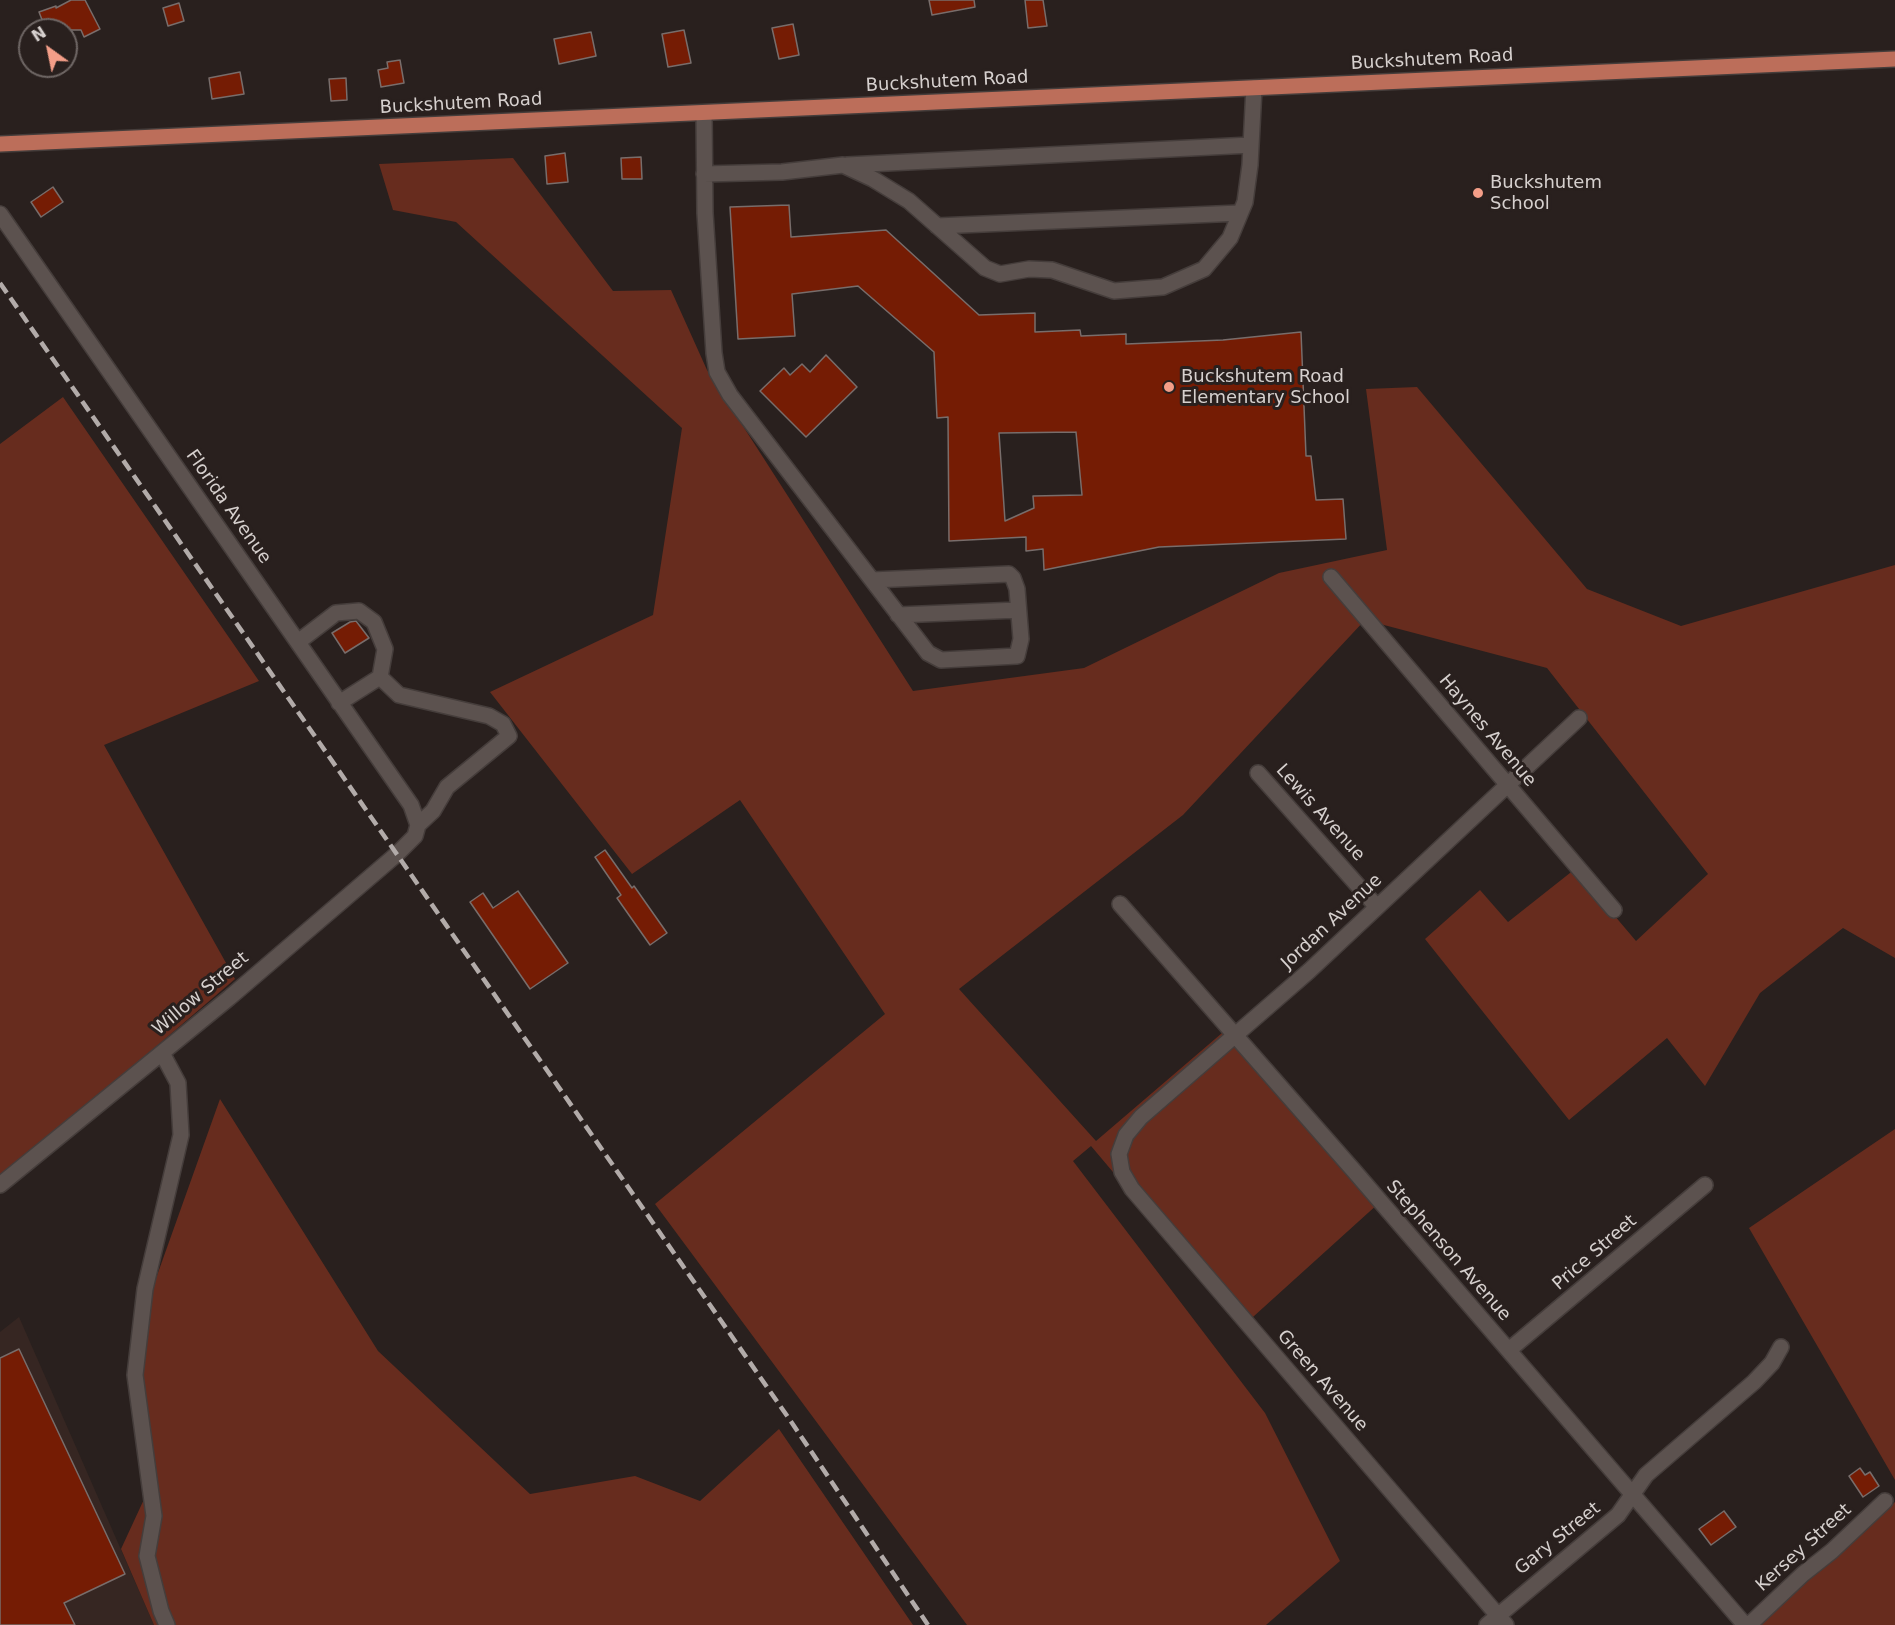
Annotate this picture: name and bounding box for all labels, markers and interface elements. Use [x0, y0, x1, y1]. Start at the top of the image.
north arrow [18, 18, 78, 78]
text: N [28, 23, 50, 46]
street label: Buckshutem Road [1350, 45, 1514, 75]
street label: Buckshutem Road [865, 67, 1029, 97]
street label: Buckshutem Road [379, 89, 543, 119]
place label: Buckshutem School [1490, 172, 1602, 214]
marker: Buckshutem School [1471, 186, 1485, 200]
place label: Buckshutem Road Elementary School [1181, 366, 1350, 409]
marker: Buckshutem Road Elementary School [1162, 380, 1176, 394]
street label: Florida Avenue [181, 446, 275, 568]
street label: Haynes Avenue [1434, 671, 1540, 791]
street label: Lewis Avenue [1271, 760, 1369, 866]
street label: Jordan Avenue [1277, 870, 1387, 974]
street label: Willow Street [149, 948, 253, 1040]
street label: Stephenson Avenue [1381, 1176, 1515, 1326]
street label: Price Street [1549, 1211, 1641, 1295]
street label: Green Avenue [1272, 1326, 1372, 1436]
street label: Gary Street [1511, 1498, 1605, 1580]
street label: Kersey Street [1752, 1500, 1856, 1596]

